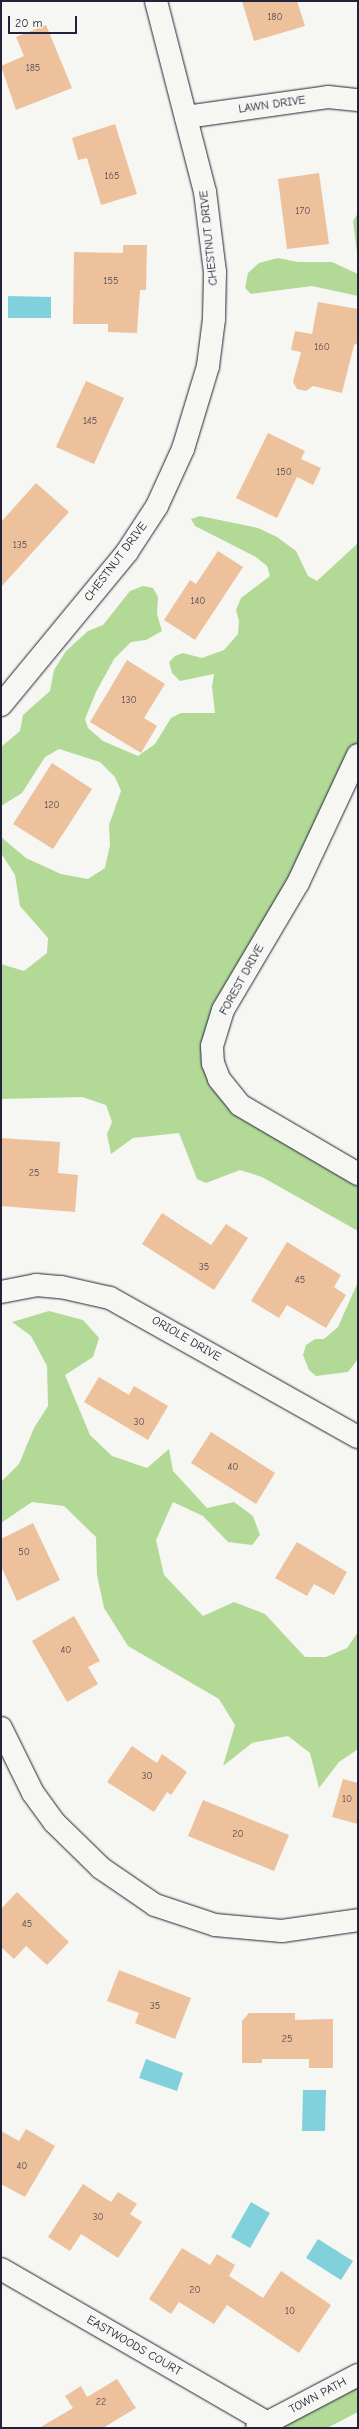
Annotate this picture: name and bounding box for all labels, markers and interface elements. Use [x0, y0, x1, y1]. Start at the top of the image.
scale bar [10, 8, 79, 34]
house number: 180 [267, 12, 283, 24]
text: 20 m [15, 16, 43, 30]
house number: 185 [26, 63, 40, 75]
street label: LAWN DRIVE [237, 93, 307, 117]
house number: 165 [105, 171, 119, 183]
street label: CHESTNUT DRIVE [197, 190, 221, 286]
house number: 170 [296, 206, 310, 218]
house number: 155 [104, 276, 118, 288]
house number: 160 [314, 342, 330, 354]
house number: 145 [83, 416, 97, 428]
house number: 150 [276, 467, 292, 479]
street label: CHESTNUT DRIVE [81, 519, 151, 605]
house number: 135 [13, 540, 27, 552]
house number: 140 [191, 596, 205, 608]
house number: 130 [121, 695, 137, 707]
house number: 120 [44, 800, 60, 812]
street label: FOREST DRIVE [217, 942, 267, 1018]
house number: 25 [29, 1168, 39, 1180]
house number: 35 [199, 1262, 209, 1274]
house number: 45 [295, 1275, 305, 1287]
street label: ORIOLE DRIVE [149, 1313, 223, 1365]
house number: 30 [133, 1417, 145, 1429]
house number: 40 [228, 1462, 238, 1474]
house number: 50 [18, 1547, 30, 1559]
house number: 40 [61, 1645, 71, 1657]
house number: 30 [141, 1771, 153, 1783]
house number: 10 [342, 1794, 352, 1806]
house number: 20 [232, 1829, 244, 1841]
house number: 45 [22, 1919, 32, 1931]
house number: 35 [150, 2001, 160, 2013]
house number: 25 [282, 2034, 292, 2046]
house number: 40 [17, 2161, 27, 2173]
house number: 30 [92, 2212, 104, 2224]
house number: 20 [189, 2285, 201, 2297]
house number: 10 [285, 2306, 295, 2318]
street label: EASTWOODS COURT [84, 2313, 184, 2379]
street label: TOWN PATH [287, 2375, 349, 2417]
house number: 22 [96, 2397, 106, 2409]

